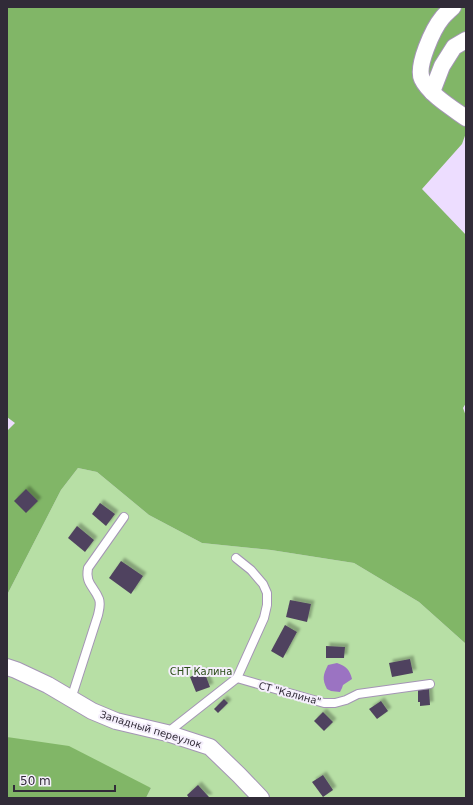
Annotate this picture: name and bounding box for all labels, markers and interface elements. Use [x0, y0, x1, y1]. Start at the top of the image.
park label: СНТ Калина [170, 666, 232, 677]
street label: СТ "Калина" [257, 680, 322, 707]
street label: Западный переулок [99, 709, 203, 750]
scale bar [14, 767, 115, 793]
text: 50 m [20, 774, 51, 788]

